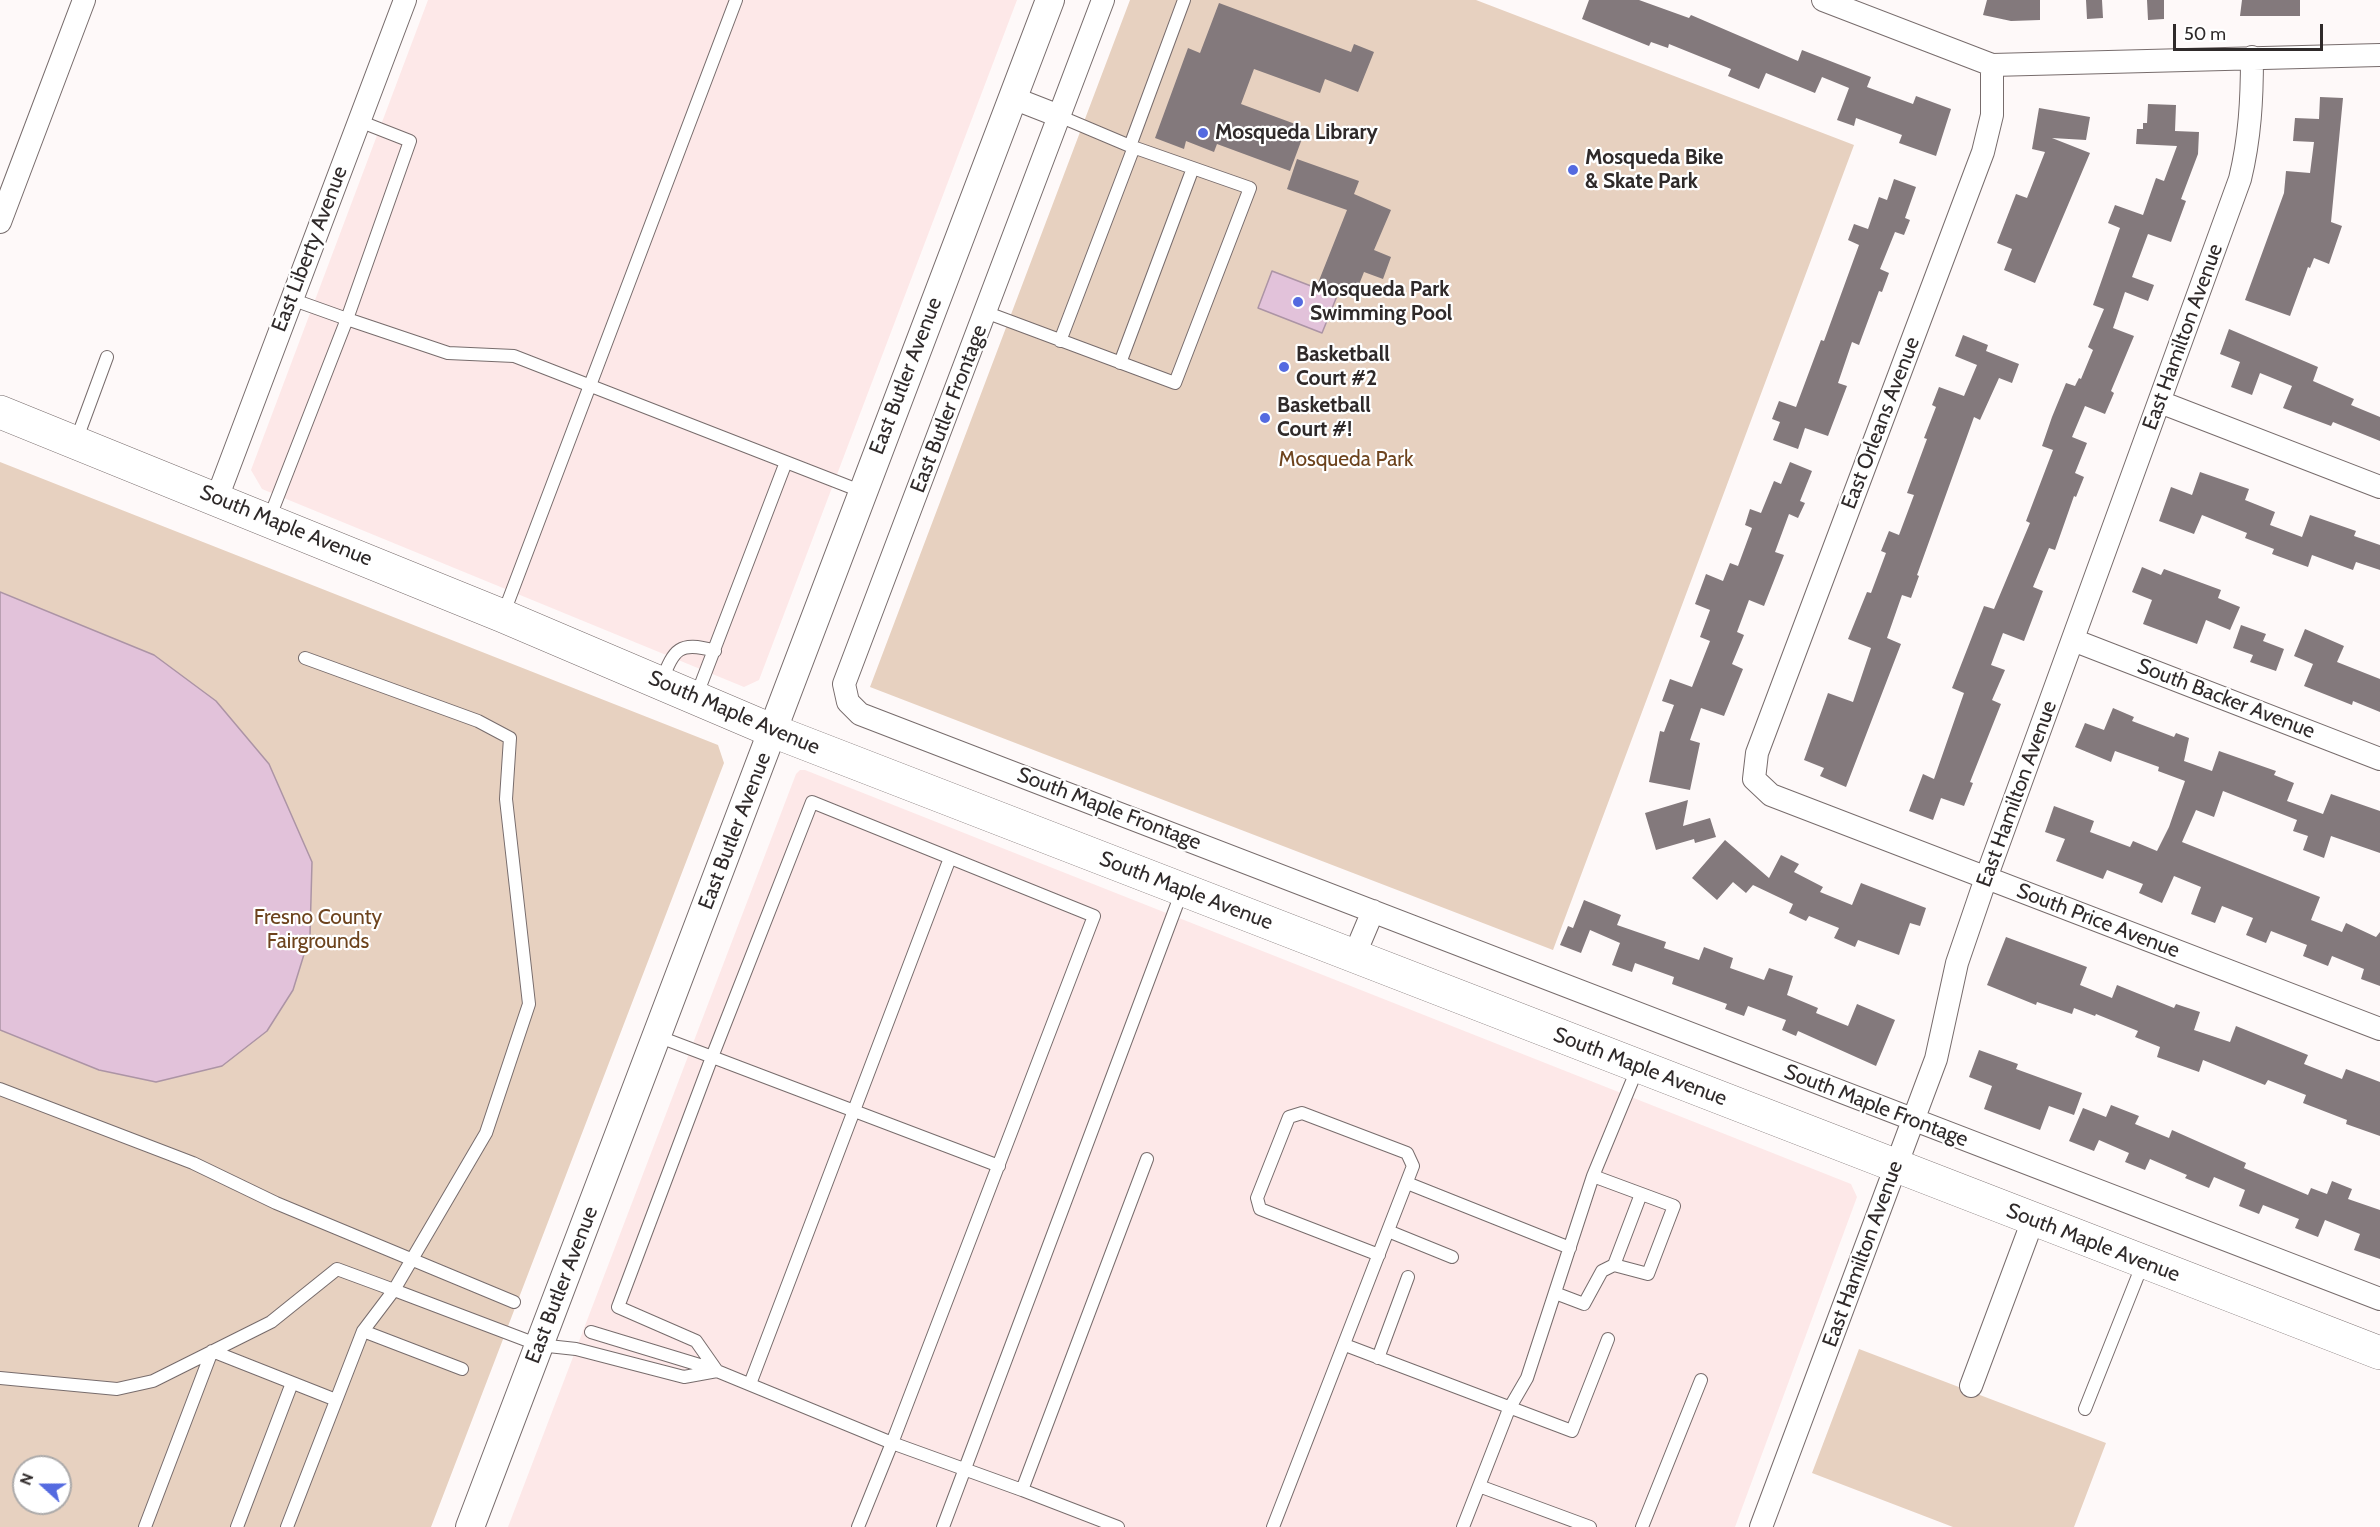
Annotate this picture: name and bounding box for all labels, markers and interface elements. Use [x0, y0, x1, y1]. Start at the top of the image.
scale bar [2176, 12, 2326, 50]
text: 50 m [2184, 23, 2226, 45]
place label: Mosqueda Library [1215, 120, 1378, 146]
marker: Mosqueda Library [1196, 126, 1210, 140]
place label: Mosqueda Bike & Skate Park [1585, 145, 1723, 195]
street label: East Liberty Avenue [267, 163, 353, 335]
marker: Mosqueda Bike & Skate Park [1566, 163, 1580, 177]
street label: East Hamilton Avenue [2138, 240, 2228, 434]
place label: Mosqueda Park Swimming Pool [1310, 277, 1452, 327]
street label: East Butler Avenue [864, 294, 948, 458]
marker: Mosqueda Park Swimming Pool [1291, 295, 1305, 309]
street label: East Butler Frontage [905, 322, 993, 496]
street label: East Orleans Avenue [1837, 333, 1925, 513]
place label: Basketball Court #2 [1296, 342, 1390, 392]
marker: Basketball Court #2 [1277, 360, 1291, 374]
place label: Basketball Court #! [1277, 393, 1371, 443]
marker: Basketball Court #! [1258, 411, 1272, 425]
park label: Mosqueda Park [1279, 447, 1413, 473]
street label: South Maple Avenue [196, 480, 376, 572]
street label: South Backer Avenue [2134, 654, 2318, 744]
street label: South Maple Avenue [645, 666, 823, 760]
street label: East Hamilton Avenue [1972, 697, 2062, 891]
street label: East Butler Avenue [693, 749, 777, 913]
street label: South Maple Frontage [1013, 762, 1205, 856]
street label: South Maple Avenue [1096, 846, 1276, 936]
street label: South Price Avenue [2013, 878, 2183, 964]
park label: Fresno County Fairgrounds [254, 905, 382, 955]
street label: South Maple Avenue [1550, 1022, 1730, 1112]
street label: South Maple Frontage [1780, 1059, 1972, 1153]
street label: East Hamilton Avenue [1818, 1157, 1908, 1351]
street label: South Maple Avenue [2003, 1198, 2183, 1288]
street label: East Butler Avenue [520, 1203, 604, 1367]
north arrow [12, 1455, 72, 1515]
text: N [16, 1470, 37, 1488]

